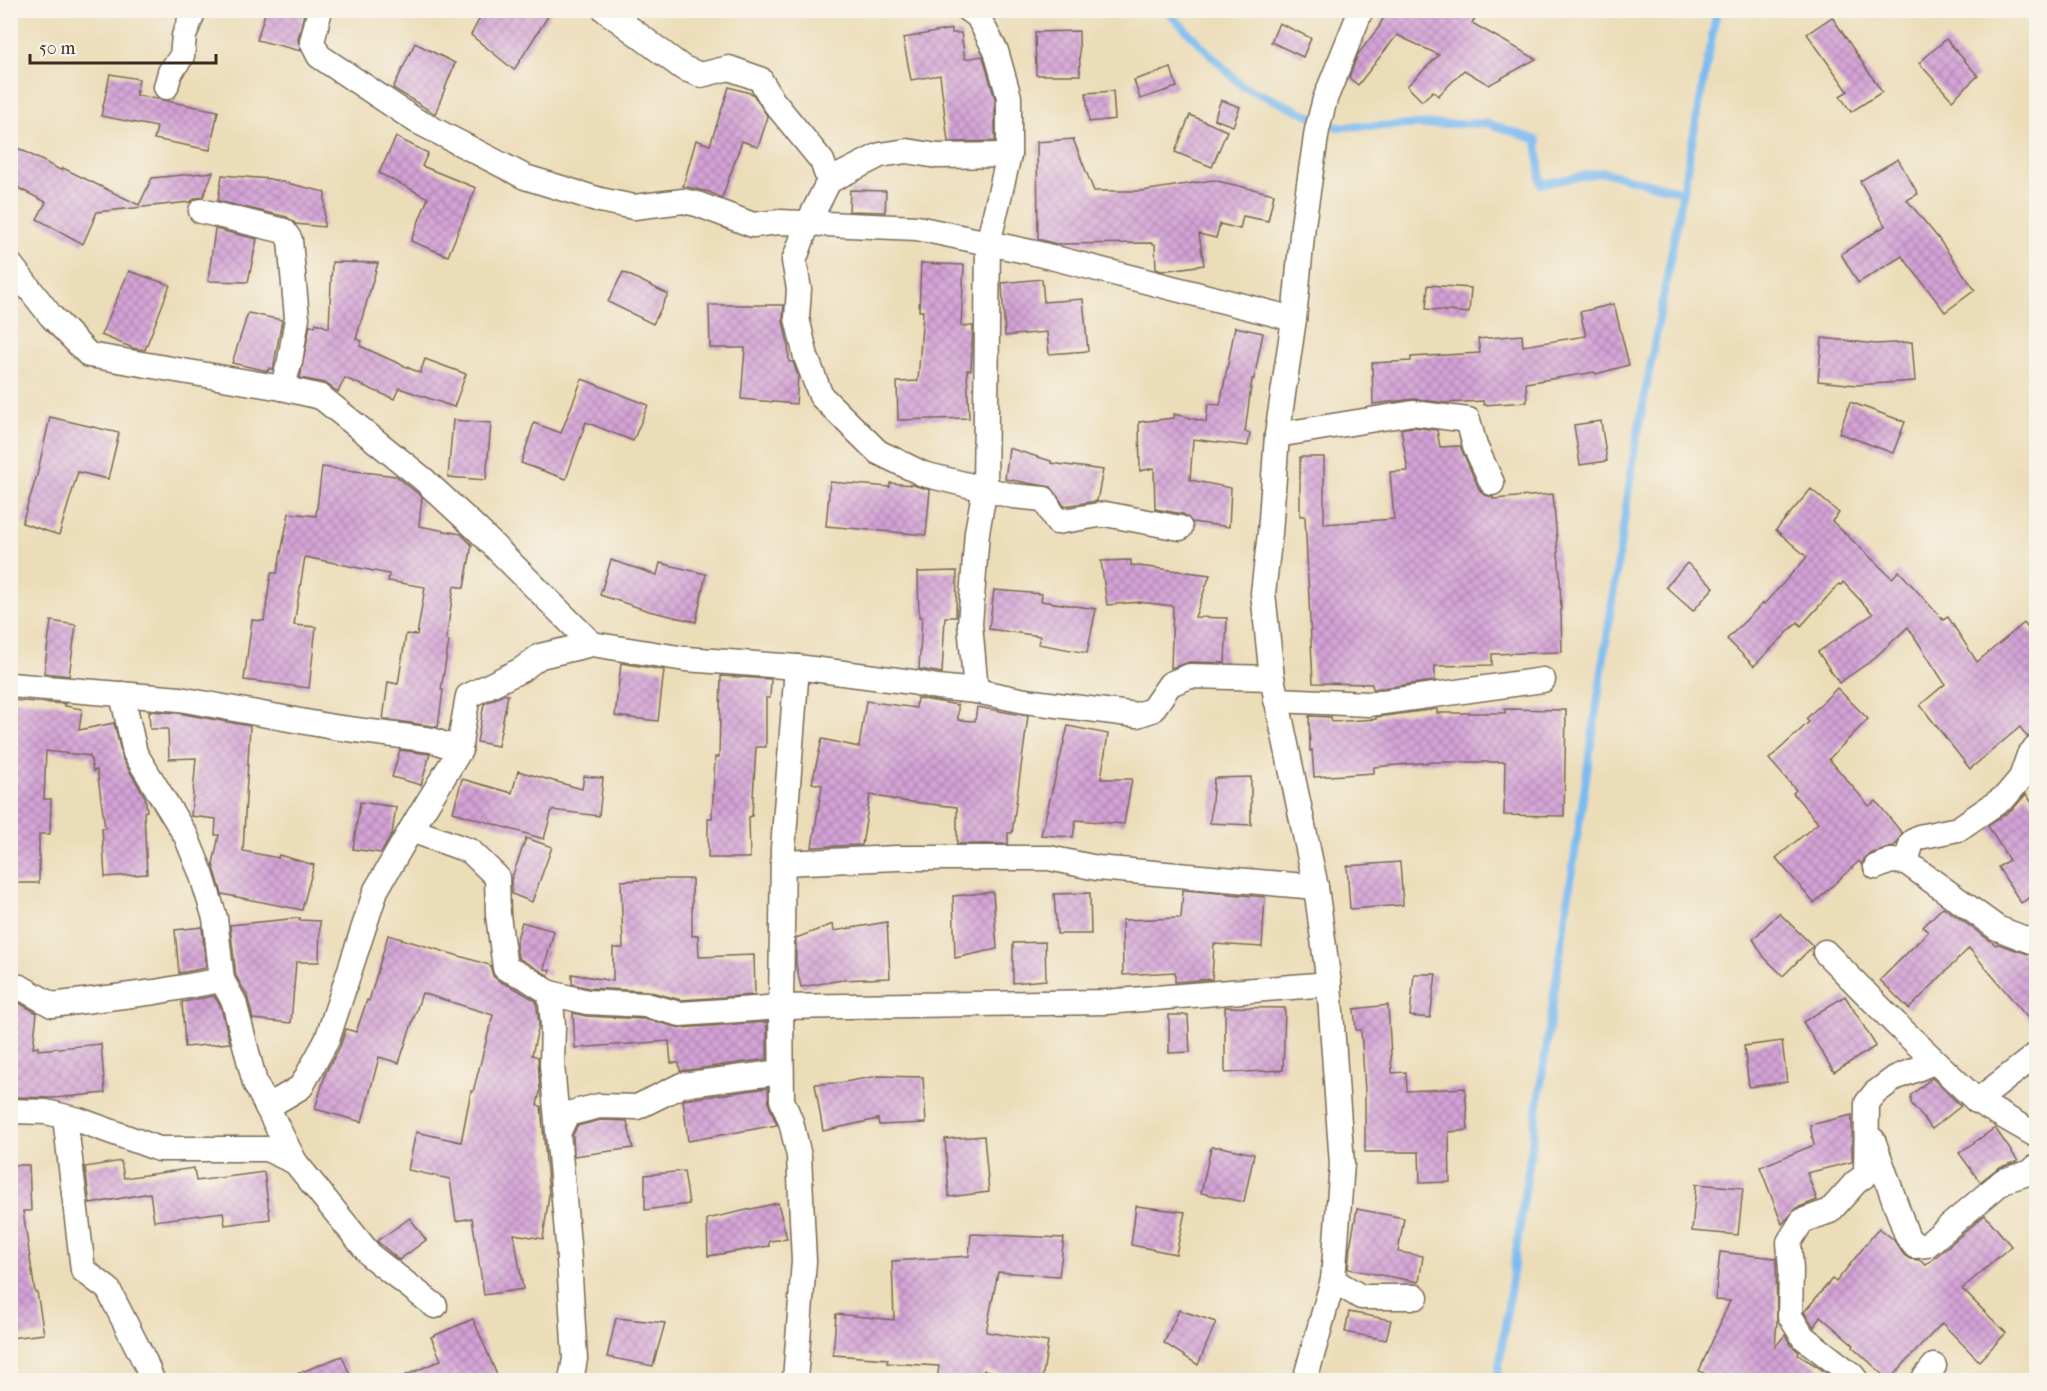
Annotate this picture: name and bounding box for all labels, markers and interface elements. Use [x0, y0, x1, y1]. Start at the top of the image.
scale bar [30, 27, 216, 65]
text: 50 m [39, 38, 76, 59]

